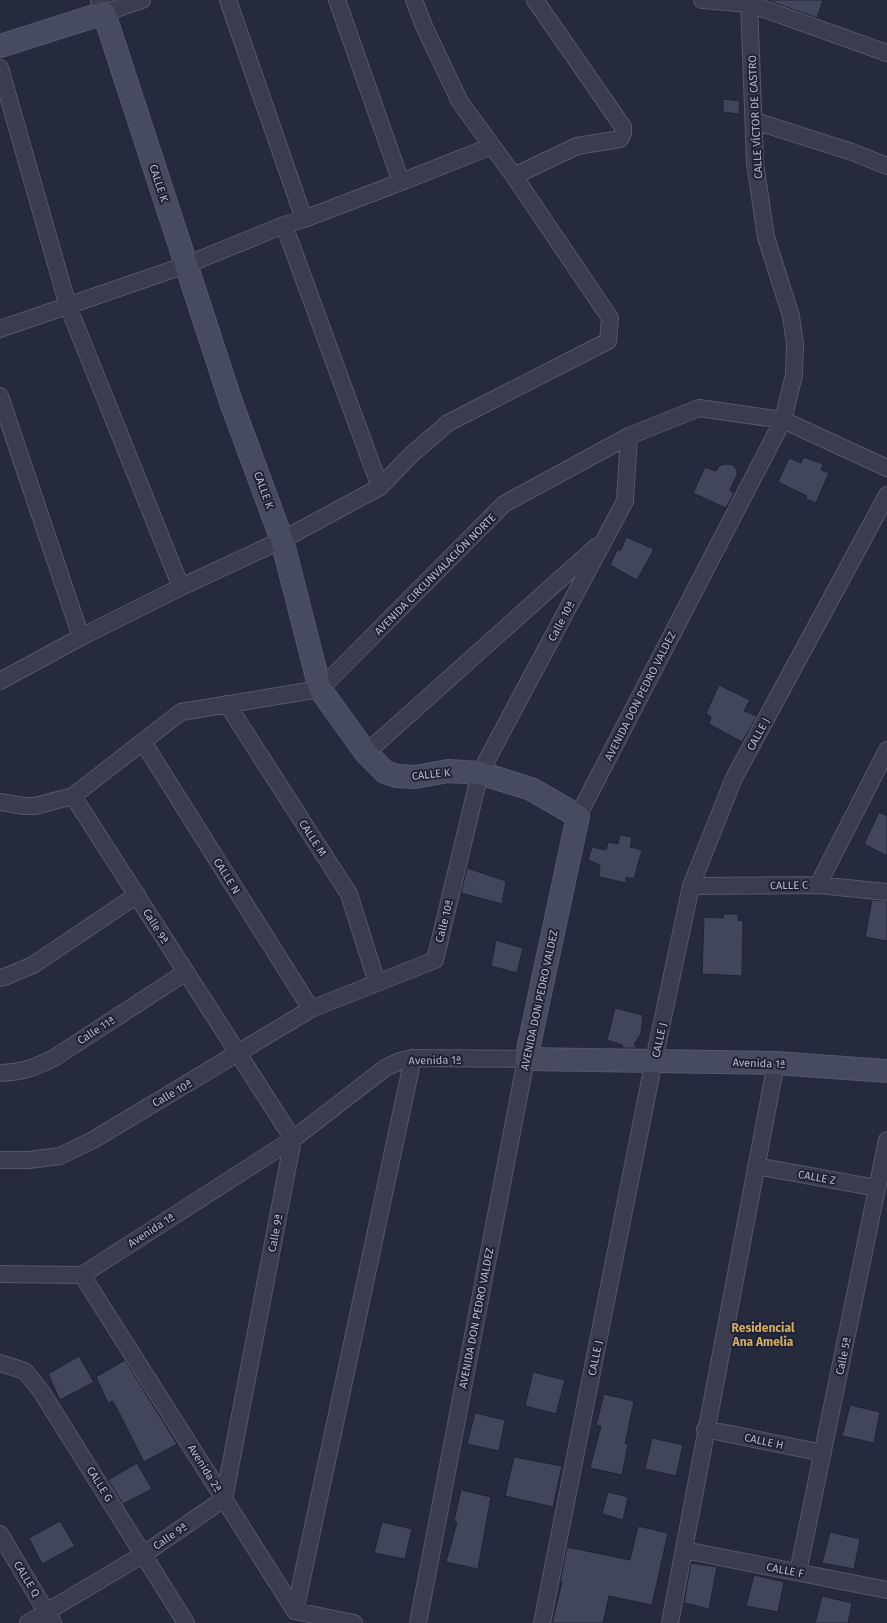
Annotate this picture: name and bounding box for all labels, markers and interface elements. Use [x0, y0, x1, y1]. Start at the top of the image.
street label: CALLE VÍCTOR DE CASTRO [745, 55, 765, 179]
street label: CALLE K [146, 163, 171, 204]
street label: CALLE K [251, 470, 276, 511]
street label: AVENIDA CIRCUNVALACIÓN NORTE [371, 510, 499, 638]
street label: Calle 10ª [545, 599, 577, 644]
street label: AVENIDA DON PEDRO VALDEZ [602, 629, 679, 763]
street label: CALLE J [744, 715, 773, 753]
street label: CALLE K [411, 766, 451, 783]
street label: CALLE M [296, 818, 329, 859]
street label: CALLE N [211, 856, 243, 897]
street label: CALLE C [770, 879, 808, 892]
street label: Calle 10ª [433, 898, 456, 944]
street label: Calle 9ª [140, 906, 171, 946]
street label: AVENIDA DON PEDRO VALDEZ [518, 929, 561, 1071]
street label: Calle 11ª [75, 1014, 117, 1047]
street label: CALLE J [649, 1021, 670, 1059]
street label: Avenida 1ª [408, 1054, 462, 1067]
street label: Avenida 1ª [732, 1056, 786, 1071]
street label: Calle 10ª [150, 1077, 194, 1110]
street label: CALLE Z [797, 1168, 837, 1187]
street label: Avenida 1ª [126, 1211, 177, 1250]
street label: Calle 9ª [265, 1213, 286, 1253]
street label: AVENIDA DON PEDRO VALDEZ [456, 1246, 497, 1390]
district label: Residencial Ana Amelia [732, 1321, 795, 1349]
street label: Calle 5ª [833, 1336, 854, 1376]
street label: CALLE J [586, 1339, 605, 1377]
street label: CALLE H [743, 1431, 785, 1452]
street label: Avenida 2ª [185, 1442, 224, 1494]
street label: CALLE G [84, 1464, 115, 1504]
street label: Calle 9ª [151, 1520, 190, 1553]
street label: CALLE Q [11, 1559, 43, 1600]
street label: CALLE F [765, 1561, 805, 1581]

